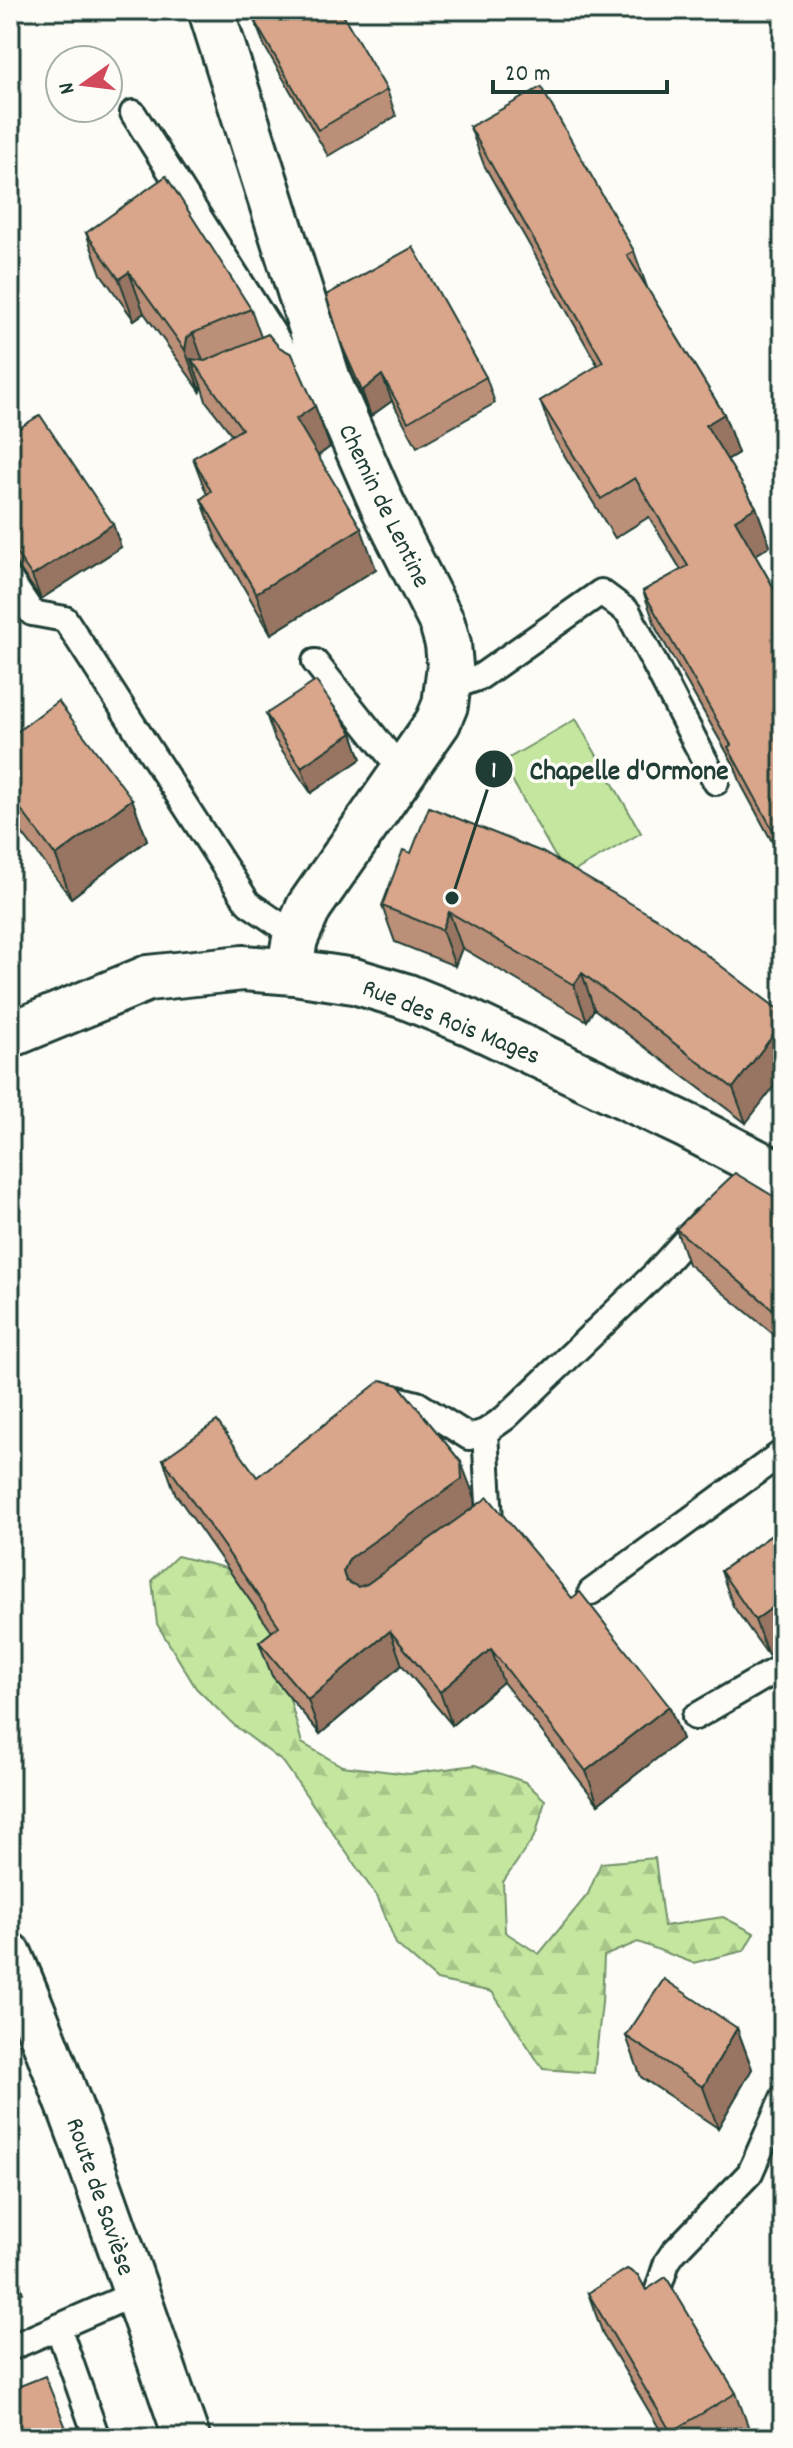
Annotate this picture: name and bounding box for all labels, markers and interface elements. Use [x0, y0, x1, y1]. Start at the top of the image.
north arrow [44, 44, 124, 124]
scale bar [493, 44, 667, 94]
text: 20 m [505, 58, 551, 92]
text: N [52, 79, 84, 97]
street label: Chemin de Lentine [327, 418, 439, 595]
callout: Chapelle d'Ormone [474, 743, 745, 795]
text: Chapelle d'Ormone [529, 754, 729, 794]
text: 1 [491, 755, 497, 789]
street label: Rue des Rois Mages [356, 971, 545, 1076]
street label: Route de Savièse [54, 2113, 143, 2281]

